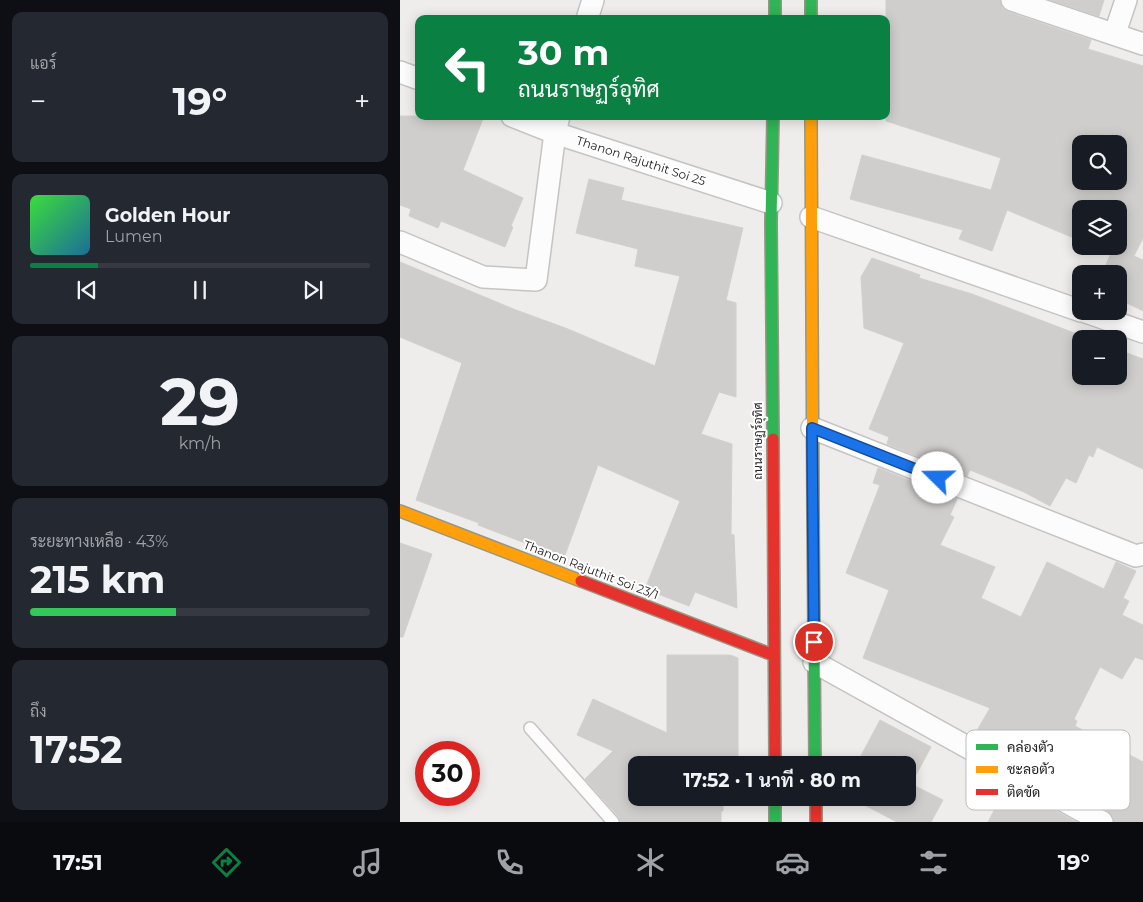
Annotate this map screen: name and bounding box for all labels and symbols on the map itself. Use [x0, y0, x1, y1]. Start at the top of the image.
street label: Thanon Rajuthit Soi 25 [575, 133, 708, 189]
street label: ถนนราษฏร์อุทิศ [750, 402, 767, 480]
position arrow [911, 451, 963, 503]
street label: Thanon Rajuthit Soi 23/1 [521, 537, 661, 602]
pin [793, 621, 835, 663]
legend [966, 730, 1130, 810]
text: คล่องตัว [1007, 738, 1054, 756]
speed limit sign: 30 [415, 741, 480, 806]
text: ชะลอตัว [1007, 760, 1055, 778]
text: ติดขัด [1007, 783, 1040, 801]

